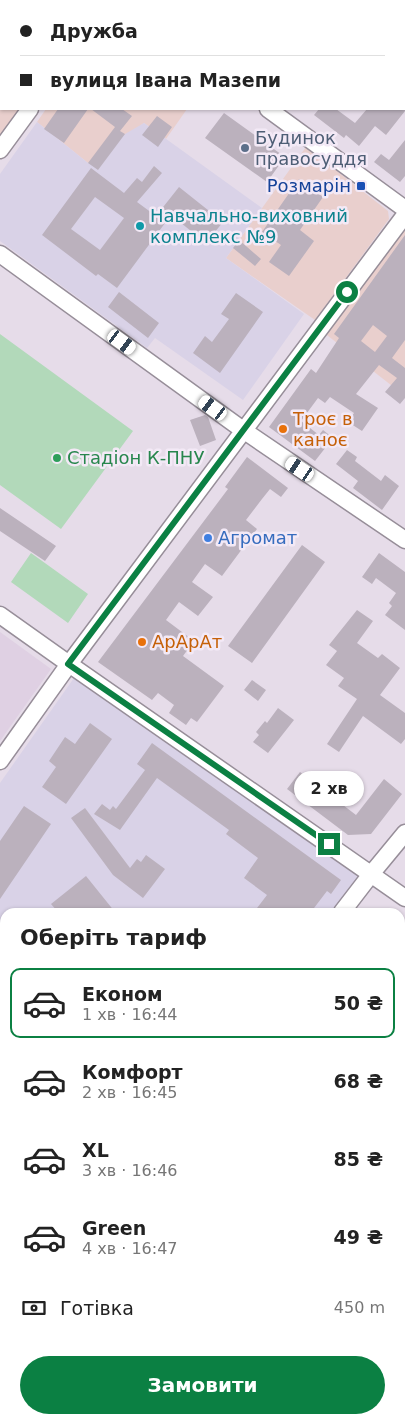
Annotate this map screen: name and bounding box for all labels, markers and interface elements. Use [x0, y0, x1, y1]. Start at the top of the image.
text: Дружба [50, 20, 138, 42]
text: вулиця Івана Мазепи [50, 69, 281, 91]
place label: Будинок правосуддя [255, 127, 367, 169]
marker: Будинок правосуддя [239, 142, 251, 154]
place label: Розмарін [267, 175, 351, 196]
marker: Розмарін [355, 180, 367, 192]
place label: Навчально-виховний комплекс №9 [150, 205, 348, 247]
marker: Навчально-виховний комплекс №9 [134, 220, 146, 232]
route start [336, 281, 358, 303]
car [105, 327, 138, 357]
car [196, 393, 229, 423]
place label: Троє в каноє [292, 408, 353, 450]
marker: Троє в каноє [277, 423, 289, 435]
place label: Стадіон К-ПНУ [67, 447, 204, 468]
marker: Стадіон К-ПНУ [51, 452, 63, 464]
car [283, 454, 316, 484]
place label: Агромат [218, 527, 297, 548]
marker: Агромат [202, 532, 214, 544]
place label: АрАрАт [152, 631, 222, 652]
marker: АрАрАт [136, 636, 148, 648]
callout: 2 хв [294, 772, 364, 806]
text: 2 хв [310, 779, 348, 798]
route end [318, 833, 340, 855]
text: Оберіть тариф [20, 925, 207, 950]
icon: car [22, 981, 67, 1026]
text: Економ [82, 983, 163, 1005]
text: 50 ₴ [334, 992, 383, 1014]
text: 1 хв · 16:44 [82, 1005, 178, 1024]
icon: car [22, 1059, 67, 1104]
text: Комфорт [82, 1061, 183, 1083]
text: 68 ₴ [334, 1070, 383, 1092]
text: 2 хв · 16:45 [82, 1083, 178, 1102]
icon: car [22, 1137, 67, 1182]
text: XL [82, 1139, 109, 1161]
text: 85 ₴ [334, 1148, 383, 1170]
text: 3 хв · 16:46 [82, 1161, 178, 1180]
icon: car [22, 1215, 67, 1260]
text: Green [82, 1217, 146, 1239]
text: 49 ₴ [334, 1226, 383, 1248]
text: 4 хв · 16:47 [82, 1239, 178, 1258]
icon: cash [20, 1294, 48, 1322]
text: Готівка [60, 1297, 134, 1319]
text: 450 m [334, 1298, 385, 1317]
button: Замовити [20, 1356, 385, 1414]

